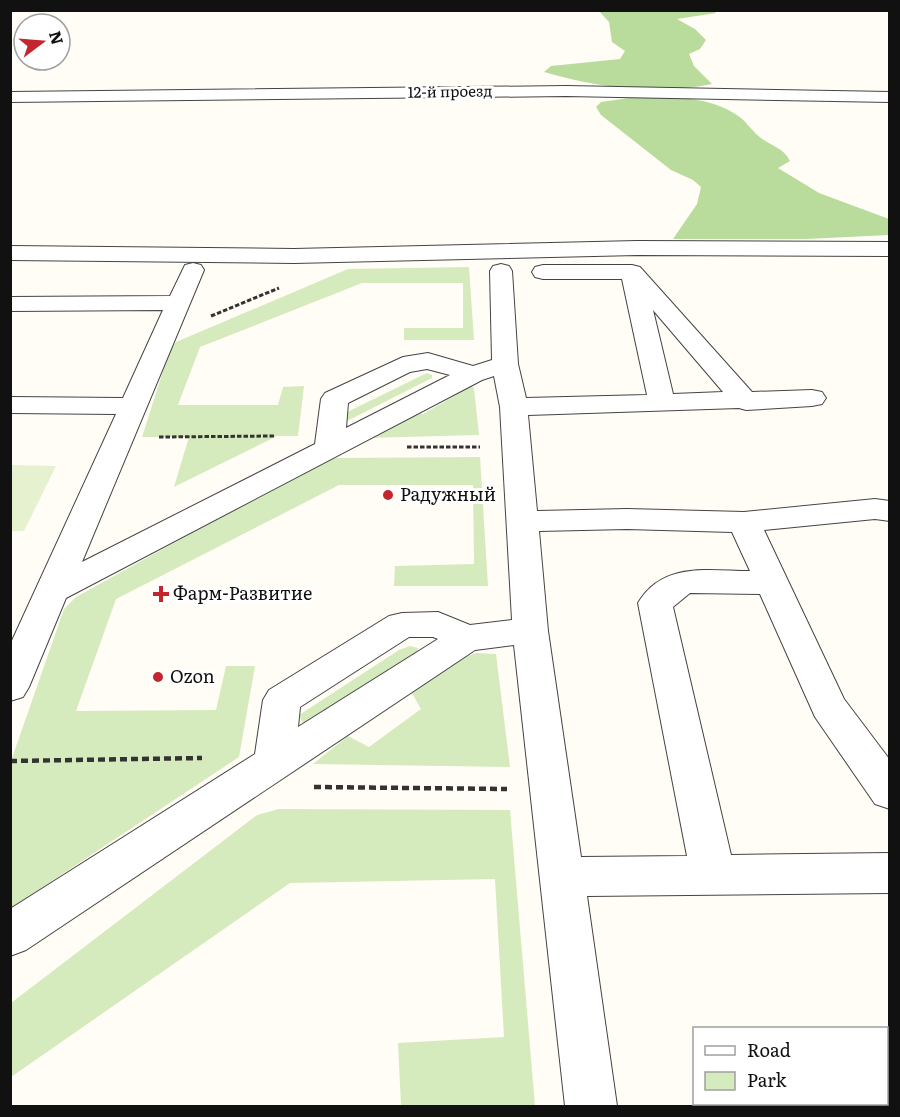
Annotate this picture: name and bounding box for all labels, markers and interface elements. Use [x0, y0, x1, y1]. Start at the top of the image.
north arrow [12, 12, 72, 72]
text: N [44, 28, 71, 47]
street label: 12-й проезд [407, 78, 493, 103]
place label: Радужный [400, 480, 496, 507]
marker: Радужный [381, 488, 395, 502]
place label: Фарм-Развитие [173, 579, 312, 606]
marker: Фарм-Развитие [154, 587, 168, 601]
place label: Ozon [170, 662, 215, 689]
marker: Ozon [151, 670, 165, 684]
legend [693, 1027, 888, 1105]
text: Road [747, 1036, 791, 1063]
text: Park [747, 1066, 788, 1093]

